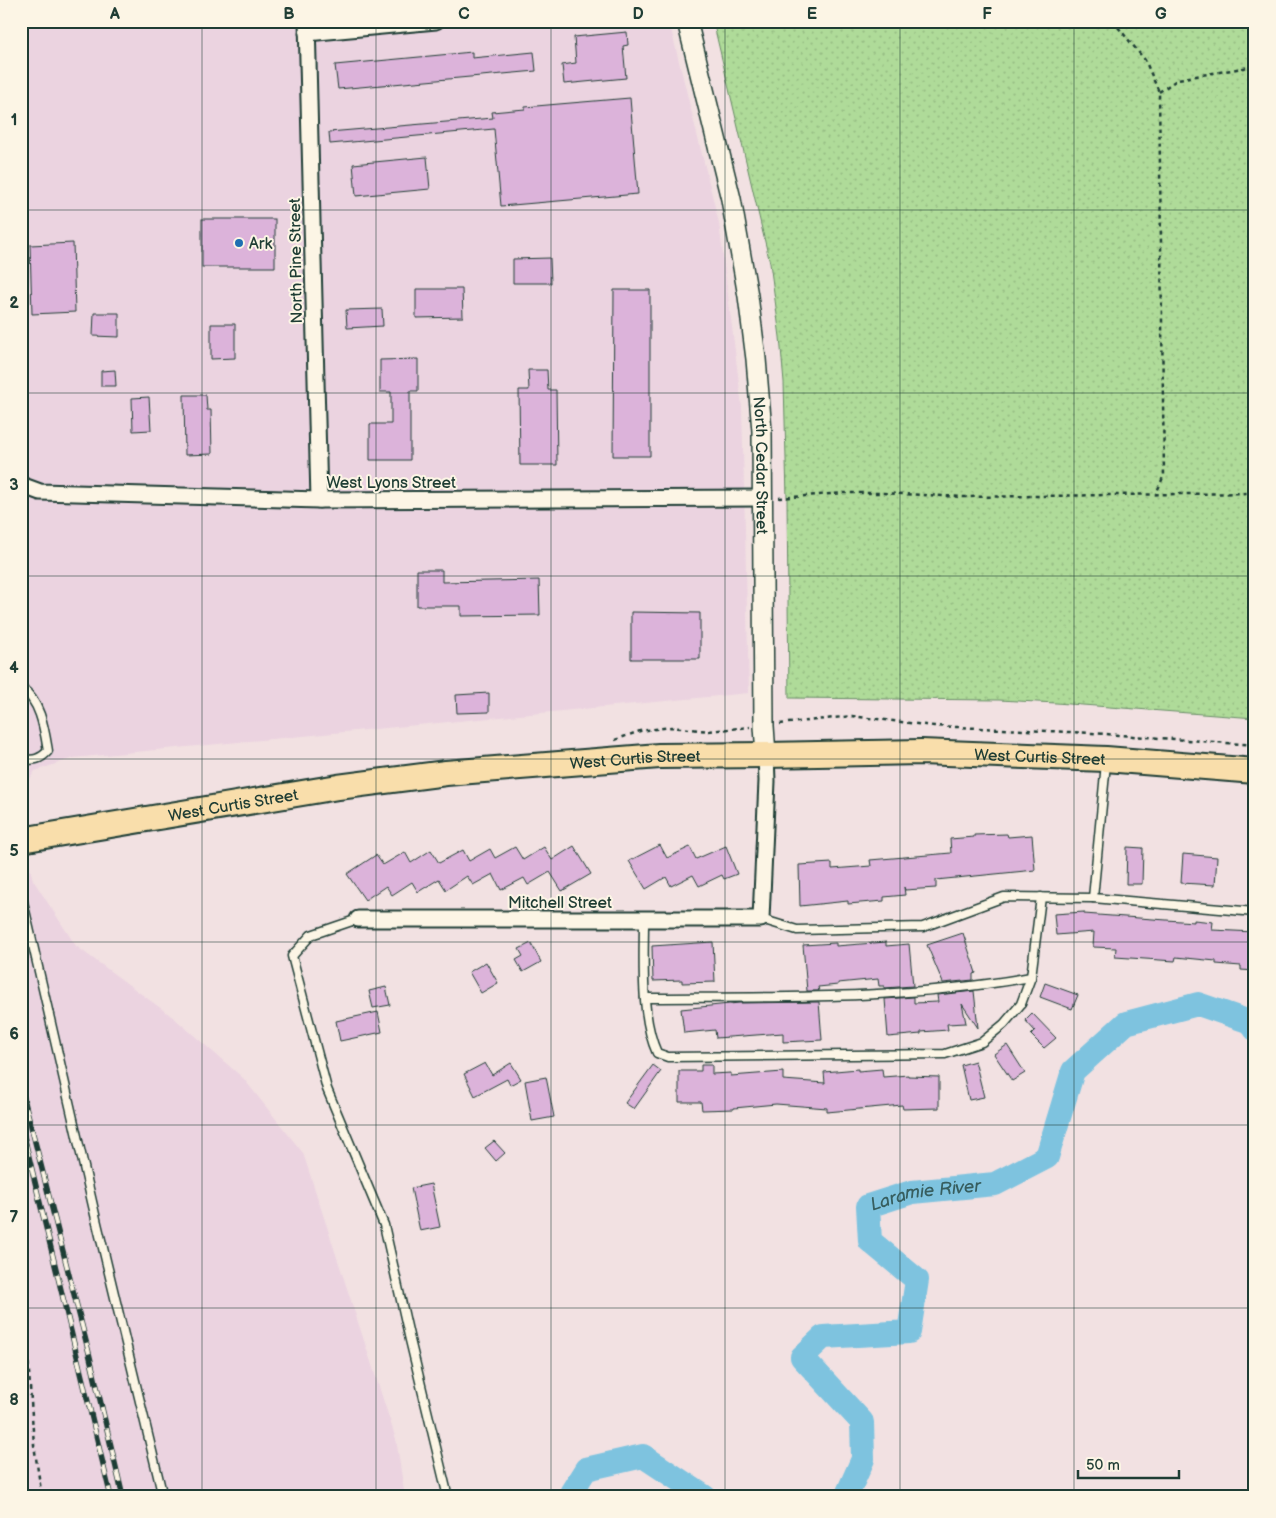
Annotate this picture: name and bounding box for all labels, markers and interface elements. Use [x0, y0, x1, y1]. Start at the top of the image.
text: A [109, 5, 120, 24]
text: B [283, 5, 295, 24]
text: C [458, 5, 470, 24]
text: D [632, 5, 644, 24]
text: E [807, 5, 817, 24]
text: F [982, 5, 992, 24]
text: G [1155, 5, 1167, 24]
text: 1 [11, 111, 17, 130]
street label: North Pine Street [286, 198, 307, 324]
place label: Ark [249, 235, 273, 254]
marker: Ark [233, 237, 245, 249]
text: 2 [9, 294, 19, 313]
street label: North Cedar Street [748, 396, 771, 535]
street label: West Lyons Street [326, 474, 456, 493]
text: 3 [9, 476, 19, 495]
text: 4 [9, 659, 19, 678]
street label: West Curtis Street [974, 746, 1106, 770]
street label: West Curtis Street [569, 748, 701, 774]
street label: West Curtis Street [167, 786, 300, 826]
text: 5 [9, 842, 19, 861]
street label: Mitchell Street [508, 894, 612, 913]
text: 6 [9, 1025, 19, 1044]
water label: Laramie River [868, 1175, 983, 1216]
text: 7 [10, 1208, 19, 1227]
text: 8 [9, 1391, 19, 1410]
scale bar [1078, 1448, 1180, 1480]
text: 50 m [1086, 1456, 1120, 1475]

